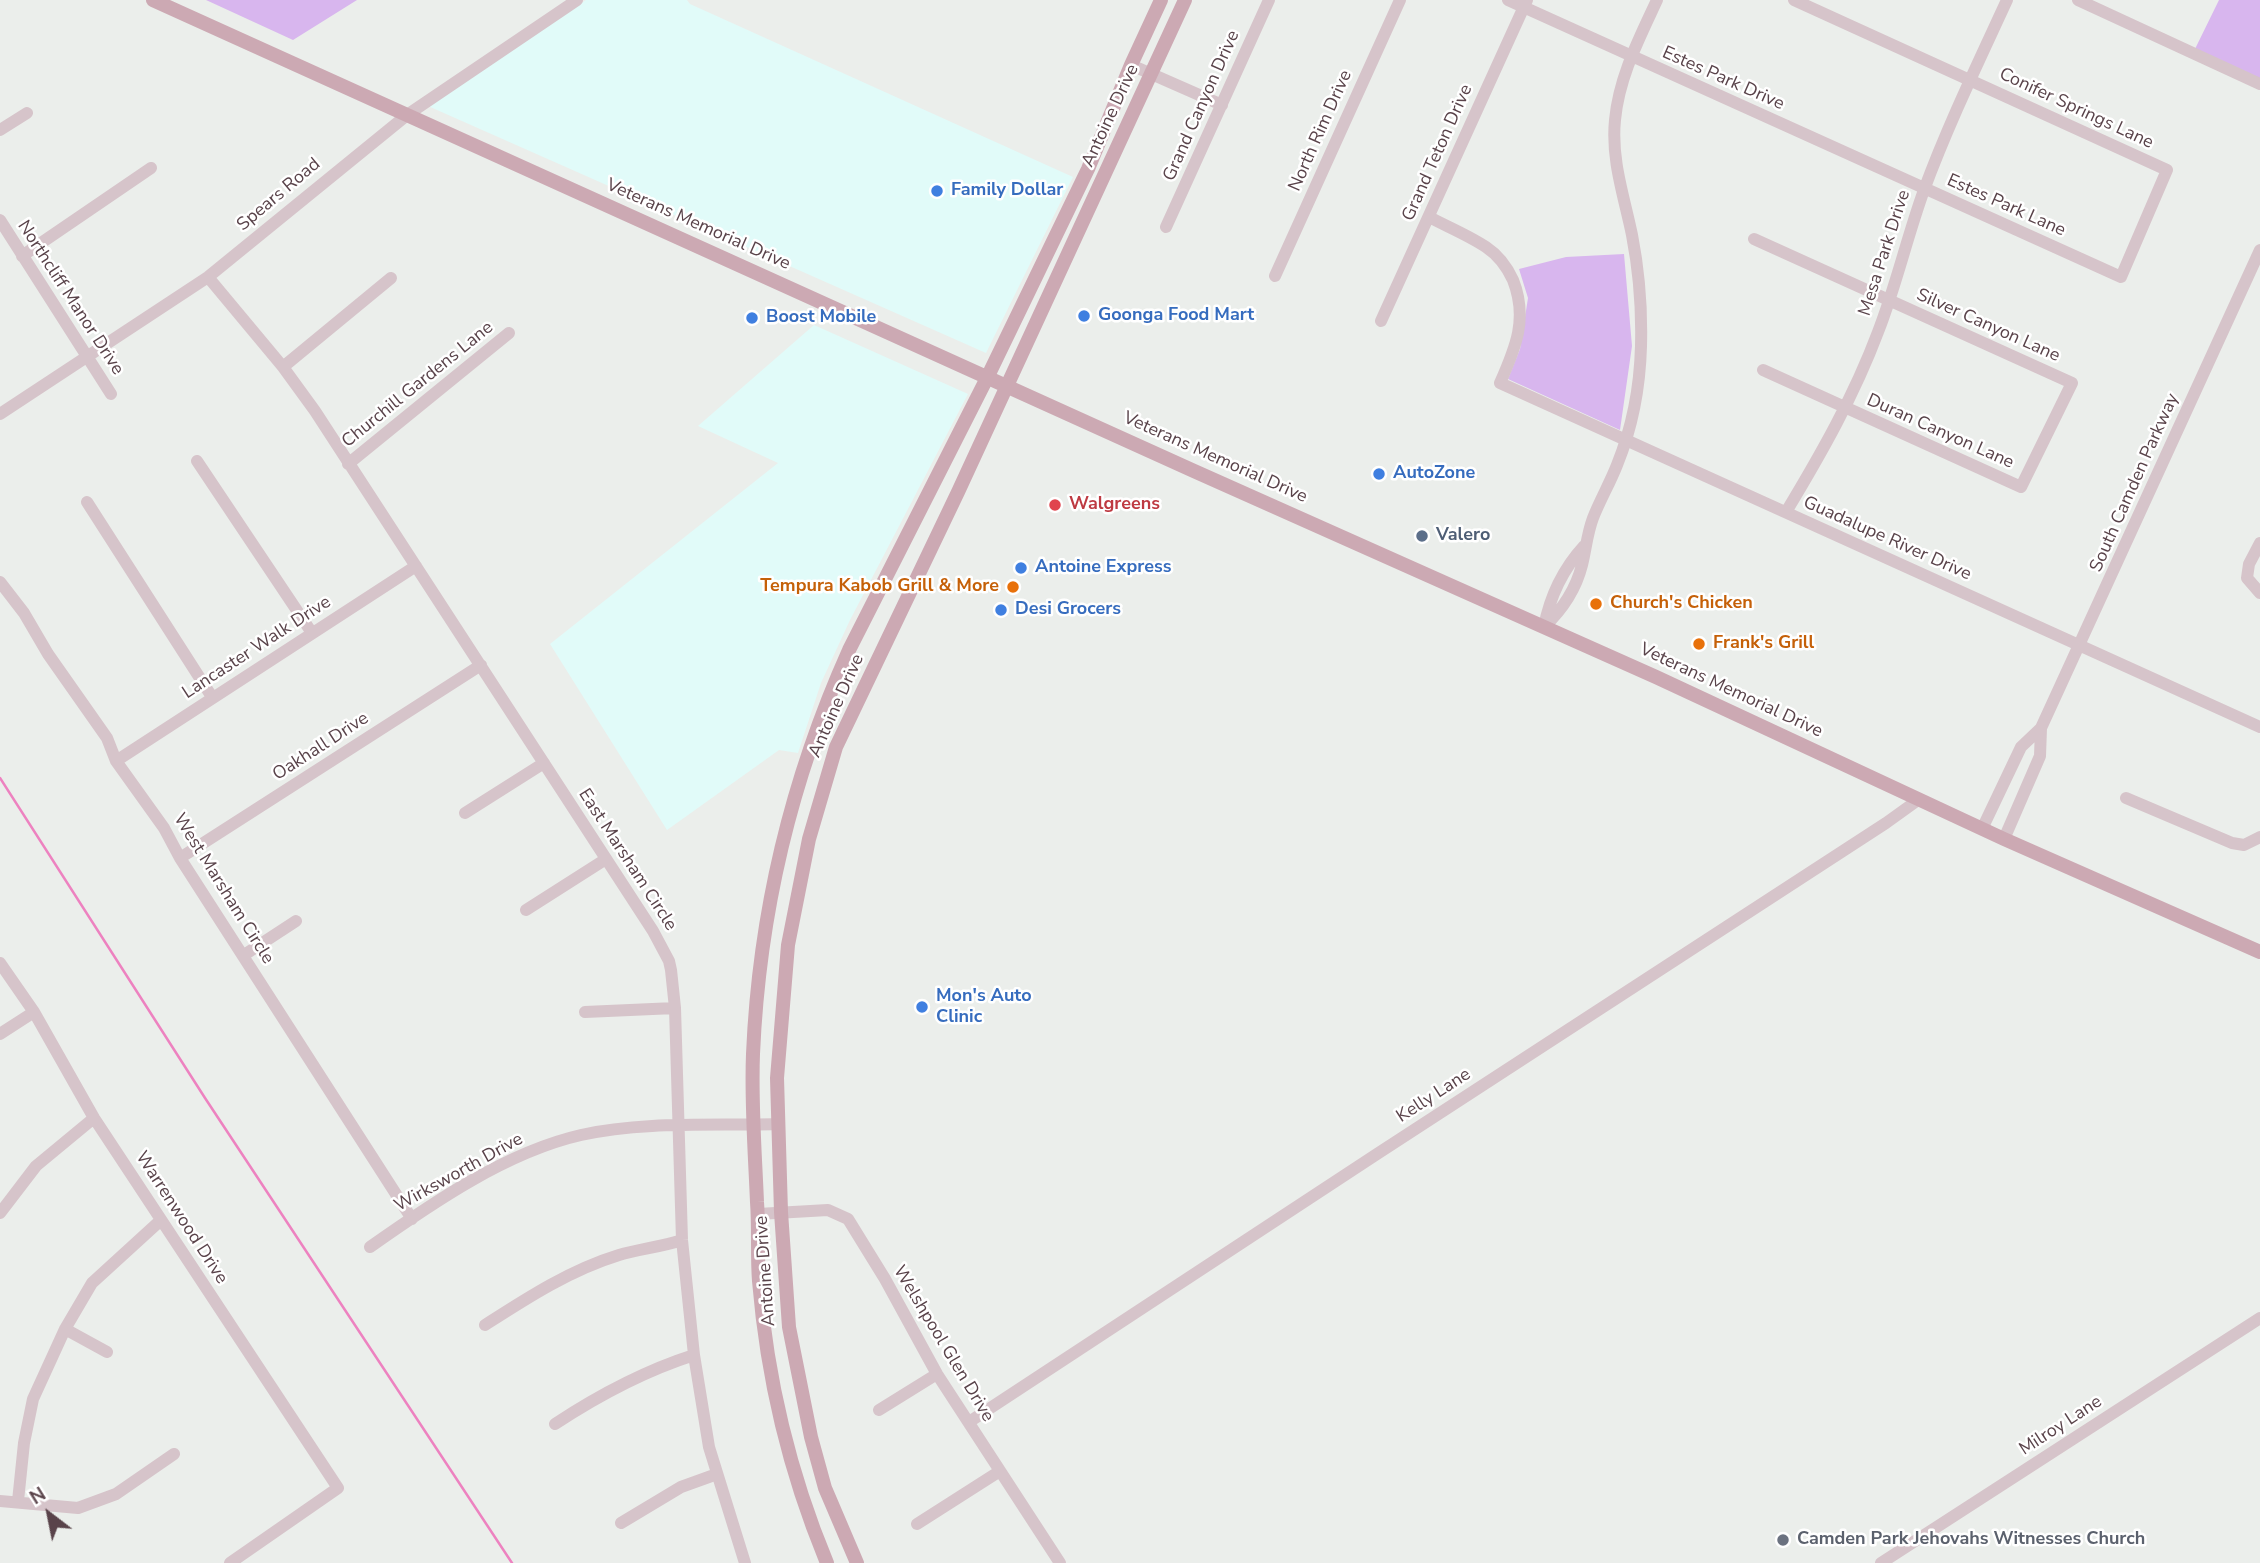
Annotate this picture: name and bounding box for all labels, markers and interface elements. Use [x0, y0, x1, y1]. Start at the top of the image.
street label: Grand Canyon Drive [1159, 27, 1245, 185]
street label: Estes Park Drive [1659, 42, 1787, 116]
street label: Antoine Drive [1078, 61, 1144, 171]
street label: Conifer Springs Lane [1995, 64, 2157, 154]
street label: North Rim Drive [1285, 67, 1357, 195]
street label: Grand Teton Drive [1398, 81, 1478, 225]
street label: Spears Road [233, 154, 325, 236]
street label: Estes Park Lane [1943, 170, 2069, 242]
street label: Veterans Memorial Drive [603, 175, 793, 275]
place label: Family Dollar [951, 180, 1063, 202]
marker: Family Dollar [929, 183, 945, 199]
street label: Mesa Park Drive [1854, 187, 1916, 319]
street label: Northcliff Manor Drive [12, 217, 128, 379]
street label: Silver Canyon Lane [1913, 285, 2063, 367]
place label: Goonga Food Mart [1098, 305, 1254, 327]
place label: Boost Mobile [766, 307, 876, 329]
marker: Goonga Food Mart [1076, 308, 1092, 324]
marker: Boost Mobile [744, 310, 760, 326]
street label: Churchill Gardens Lane [338, 317, 498, 453]
street label: Duran Canyon Lane [1863, 390, 2017, 474]
street label: South Camden Parkway [2086, 390, 2184, 576]
street label: Veterans Memorial Drive [1120, 408, 1310, 508]
place label: AutoZone [1393, 463, 1475, 485]
marker: AutoZone [1371, 466, 1387, 482]
street label: Guadalupe River Drive [1800, 492, 1974, 586]
place label: Walgreens [1069, 494, 1160, 516]
marker: Walgreens [1047, 497, 1063, 513]
place label: Valero [1436, 525, 1490, 547]
marker: Valero [1414, 528, 1430, 544]
place label: Antoine Express [1035, 557, 1171, 579]
marker: Antoine Express [1013, 560, 1029, 576]
place label: Tempura Kabob Grill & More [760, 576, 999, 598]
marker: Tempura Kabob Grill & More [1005, 579, 1021, 595]
street label: Lancaster Walk Drive [179, 592, 335, 704]
place label: Church's Chicken [1610, 593, 1753, 615]
marker: Church's Chicken [1588, 596, 1604, 612]
place label: Desi Grocers [1015, 599, 1121, 621]
marker: Desi Grocers [993, 602, 1009, 618]
place label: Frank's Grill [1713, 633, 1814, 655]
marker: Frank's Grill [1691, 636, 1707, 652]
street label: Veterans Memorial Drive [1636, 639, 1826, 743]
street label: Antoine Drive [805, 651, 869, 761]
street label: Oakhall Drive [269, 708, 373, 786]
street label: East Marsham Circle [573, 785, 681, 935]
street label: West Marsham Circle [168, 810, 278, 968]
place label: Mon's Auto Clinic [936, 986, 1032, 1028]
marker: Mon's Auto Clinic [914, 999, 930, 1015]
street label: Kelly Lane [1393, 1064, 1475, 1128]
street label: Wirksworth Drive [391, 1129, 527, 1217]
street label: Warrenwood Drive [130, 1148, 232, 1288]
street label: Antoine Drive [751, 1215, 781, 1327]
street label: Welshpool Glen Drive [888, 1262, 998, 1426]
street label: Milroy Lane [2016, 1391, 2106, 1461]
north arrow [14, 1479, 84, 1549]
text: N [25, 1481, 51, 1511]
place label: Camden Park Jehovahs Witnesses Church [1797, 1529, 2145, 1551]
marker: Camden Park Jehovahs Witnesses Church [1775, 1532, 1791, 1548]

